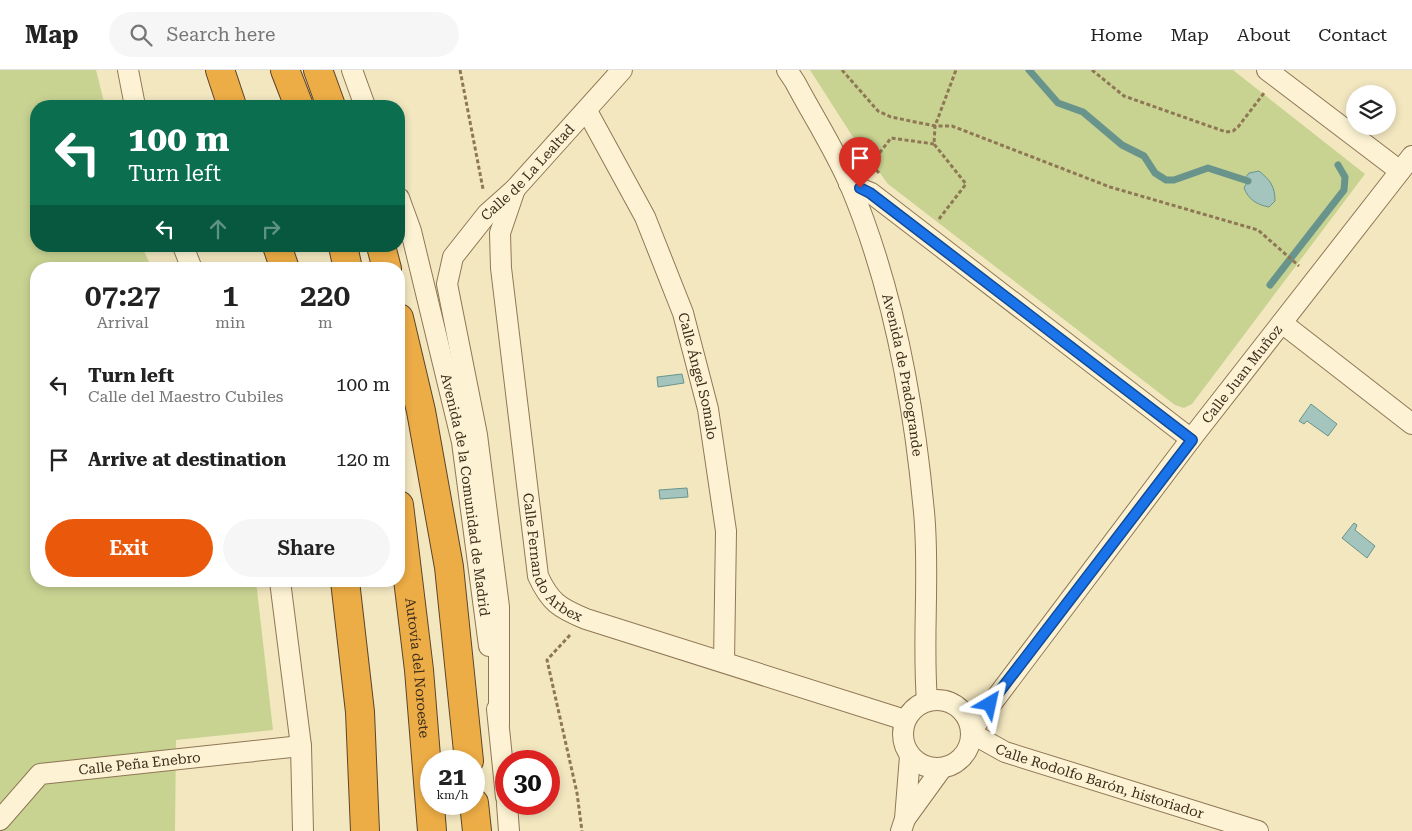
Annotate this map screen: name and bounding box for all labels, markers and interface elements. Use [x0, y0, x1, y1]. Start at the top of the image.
search box [109, 12, 459, 57]
text: Map [25, 21, 79, 49]
icon: search [127, 21, 155, 49]
text: Search here [167, 23, 275, 46]
text: Home [1090, 24, 1142, 45]
text: Map [1170, 24, 1209, 45]
text: About [1237, 24, 1290, 45]
text: Contact [1318, 24, 1387, 45]
map controls [1346, 85, 1396, 135]
button: layers [1346, 85, 1396, 135]
text: 100 m [128, 119, 229, 160]
icon: left [45, 120, 110, 185]
street label: Calle de La Lealtad [477, 121, 577, 223]
pin [839, 137, 881, 188]
icon: arrive [846, 144, 874, 172]
text: Turn left [128, 161, 221, 186]
icon: left [151, 215, 179, 243]
icon: ahead [204, 215, 232, 243]
icon: right [257, 215, 285, 243]
text: 07:27 [85, 278, 161, 313]
text: 1 [222, 278, 239, 313]
text: 220 [300, 278, 350, 313]
street label: Avenida de Pradogrande [879, 292, 926, 458]
street label: Calle Ángel Somalo [675, 311, 720, 441]
text: Arrival [97, 313, 149, 332]
text: min [215, 313, 245, 332]
text: m [318, 313, 332, 332]
street label: Calle Juan Muñoz [1198, 321, 1285, 426]
text: Turn left [88, 364, 174, 387]
icon: left [45, 371, 73, 399]
street label: Avenida de la Comunidad de Madrid [438, 372, 493, 617]
text: 100 m [336, 373, 390, 396]
text: Calle del Maestro Cubiles [88, 387, 283, 406]
icon: arrive [45, 446, 73, 474]
text: Arrive at destination [88, 448, 286, 471]
text: 120 m [336, 448, 390, 471]
street label: Calle Fernando Arbex [520, 492, 585, 625]
button: Exit [45, 519, 213, 577]
button: Share [223, 519, 390, 577]
street label: Autovía del Noroeste [402, 597, 432, 739]
position arrow [963, 677, 1015, 729]
street label: Calle Rodolfo Barón, historiador [993, 740, 1206, 822]
street label: Calle Peña Enebro [78, 749, 201, 778]
speed limit sign: 30 [495, 750, 560, 815]
text: 21 [438, 762, 467, 791]
text: km/h [436, 788, 469, 802]

